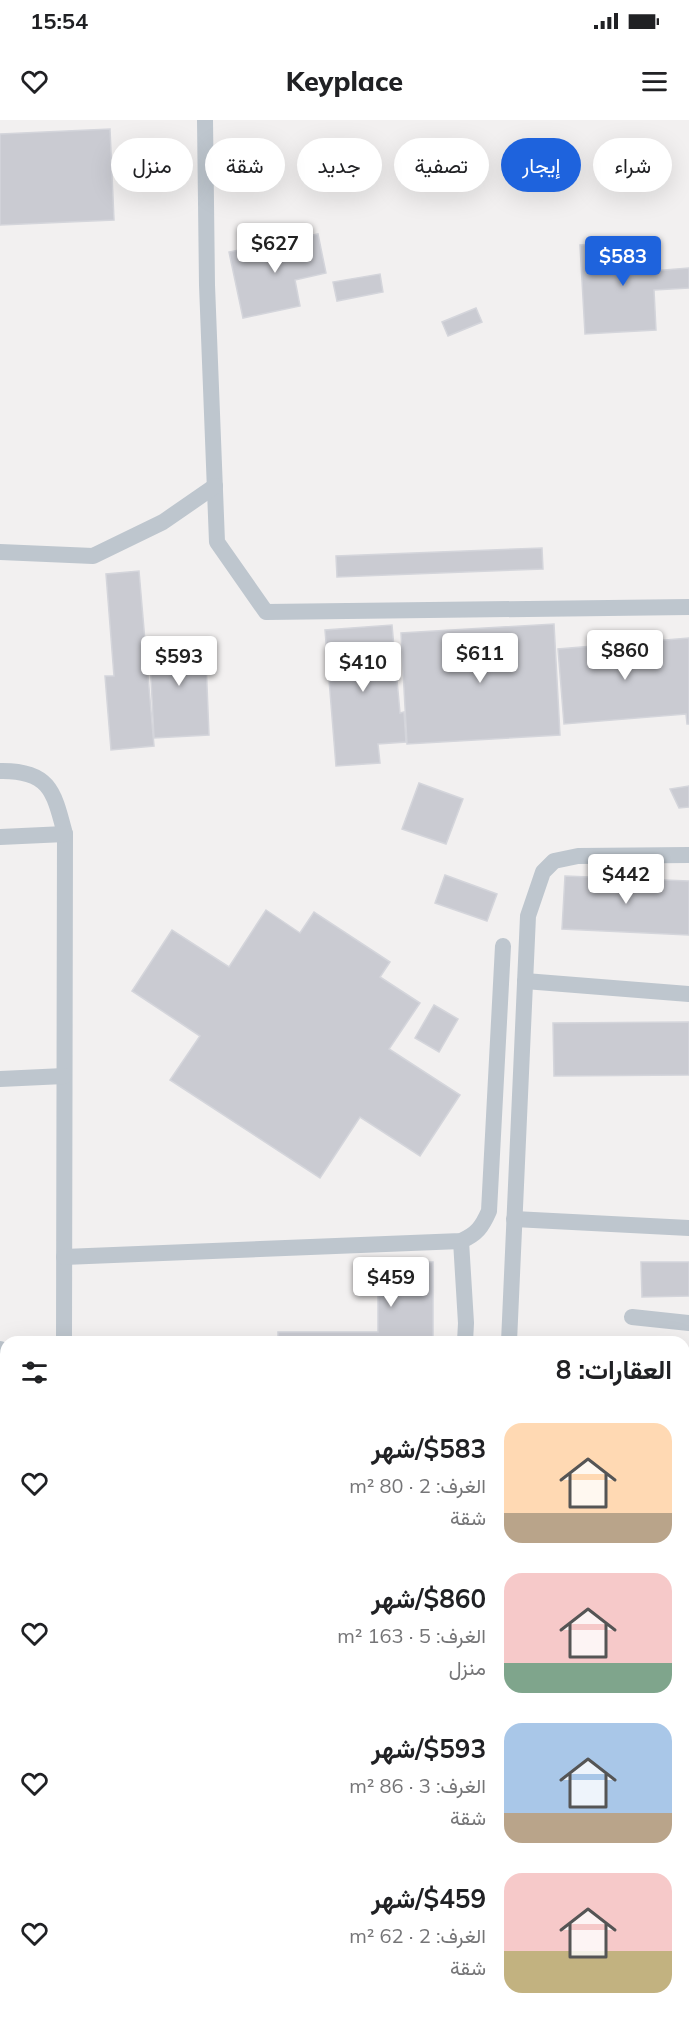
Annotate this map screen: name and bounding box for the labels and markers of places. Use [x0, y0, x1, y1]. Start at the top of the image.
pin: $627 [239, 223, 311, 274]
pin: $583 [587, 236, 659, 287]
pin: $860 [589, 630, 661, 681]
pin: $611 [444, 633, 516, 684]
pin: $593 [143, 636, 215, 687]
pin: $410 [327, 642, 399, 693]
pin: $442 [590, 854, 662, 905]
pin: $459 [355, 1257, 427, 1308]

